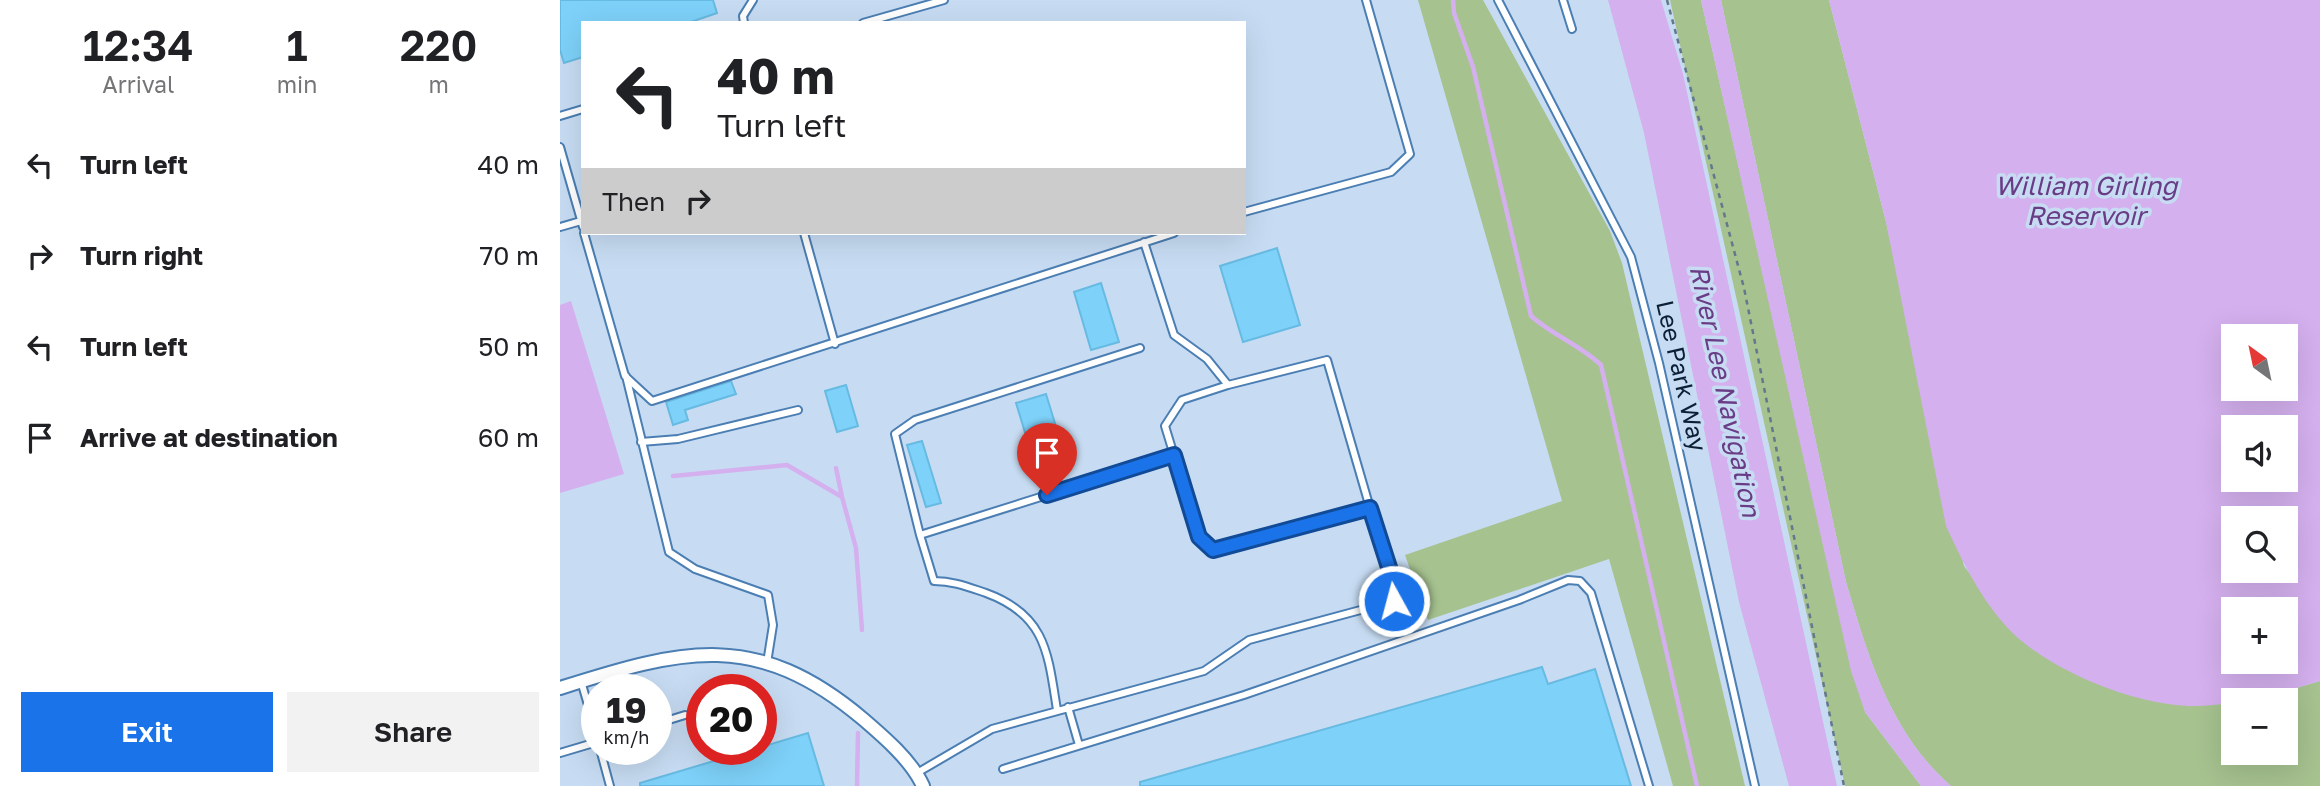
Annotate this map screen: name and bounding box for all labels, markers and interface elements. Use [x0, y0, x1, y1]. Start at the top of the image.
text: 12:34 [83, 20, 194, 70]
text: 1 [286, 20, 308, 70]
text: 220 [400, 20, 477, 70]
text: 40 m [717, 46, 835, 105]
icon: left [602, 49, 693, 140]
text: Arrival [102, 70, 174, 98]
text: min [277, 70, 317, 98]
text: m [428, 70, 449, 98]
text: Turn left [717, 106, 846, 144]
icon: left [21, 146, 59, 184]
text: Turn left [80, 149, 188, 180]
text: 40 m [478, 149, 539, 180]
water label: William Girling Reservoir [1995, 170, 2179, 231]
icon: right [679, 182, 717, 220]
text: Then [602, 186, 665, 217]
icon: right [21, 237, 59, 275]
text: Turn right [80, 240, 203, 271]
text: 70 m [480, 240, 539, 271]
water label: River Lee Navigation [1684, 262, 1768, 521]
street label: Lee Park Way [1651, 297, 1714, 454]
north arrow [2221, 324, 2298, 401]
map controls [2221, 324, 2298, 765]
icon: left [21, 328, 59, 366]
text: Turn left [80, 331, 188, 362]
text: 50 m [478, 331, 539, 362]
button: sound [2221, 415, 2298, 492]
icon: arrive [21, 419, 59, 457]
text: Arrive at destination [80, 422, 338, 453]
text: 60 m [478, 422, 539, 453]
pin [1017, 423, 1077, 495]
icon: arrive [1028, 434, 1066, 472]
button: search [2221, 506, 2298, 583]
position arrow [1357, 564, 1431, 638]
button: + [2221, 597, 2298, 674]
speed limit sign: 20 [686, 674, 777, 765]
button: − [2221, 688, 2298, 765]
text: 19 [606, 689, 647, 731]
button: Exit [21, 692, 273, 772]
button: Share [287, 692, 539, 772]
text: km/h [604, 726, 649, 748]

